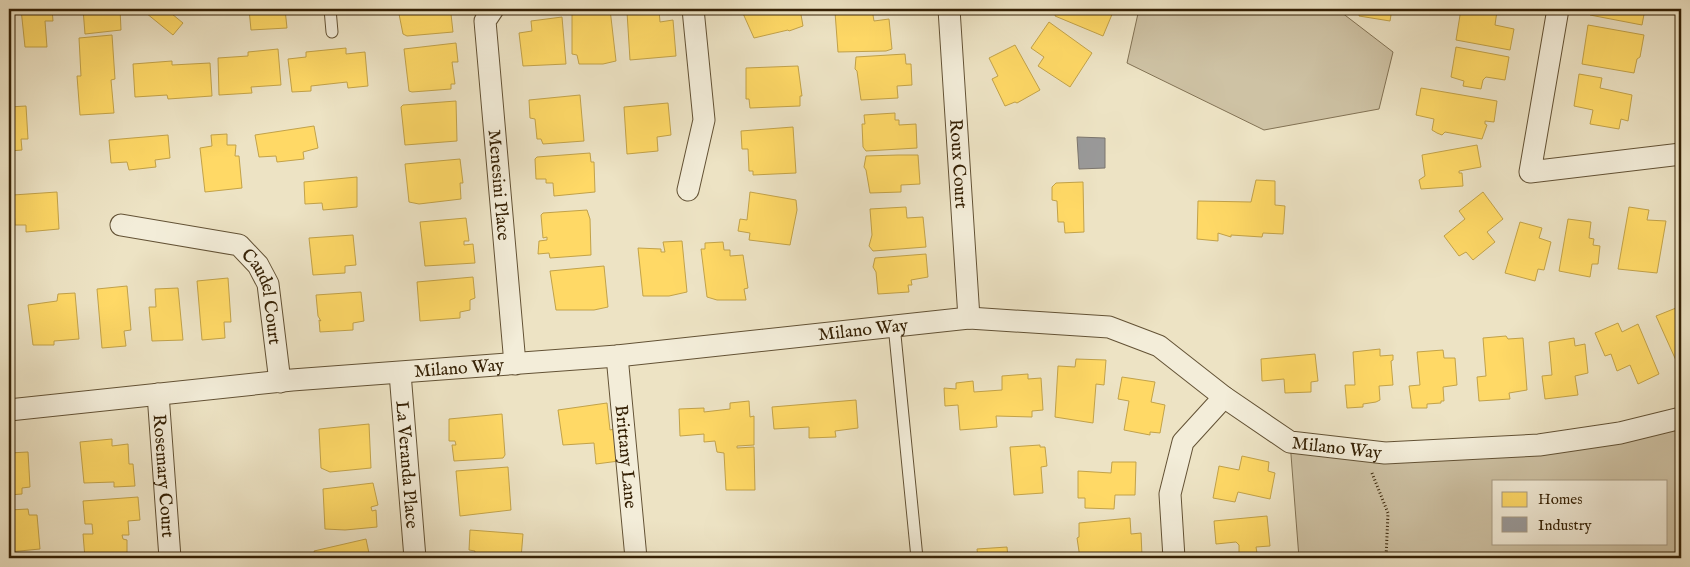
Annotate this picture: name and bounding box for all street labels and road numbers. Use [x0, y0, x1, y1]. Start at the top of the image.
street label: Roux Court [943, 118, 972, 209]
street label: Menesini Place [482, 129, 514, 242]
street label: Caudel Court [236, 244, 285, 346]
street label: Milano Way [817, 315, 909, 347]
street label: Milano Way [413, 354, 505, 384]
street label: La Veranda Place [389, 400, 423, 530]
street label: Brittany Lane [609, 404, 641, 510]
street label: Rosemary Court [147, 413, 178, 538]
street label: Milano Way [1291, 432, 1383, 466]

